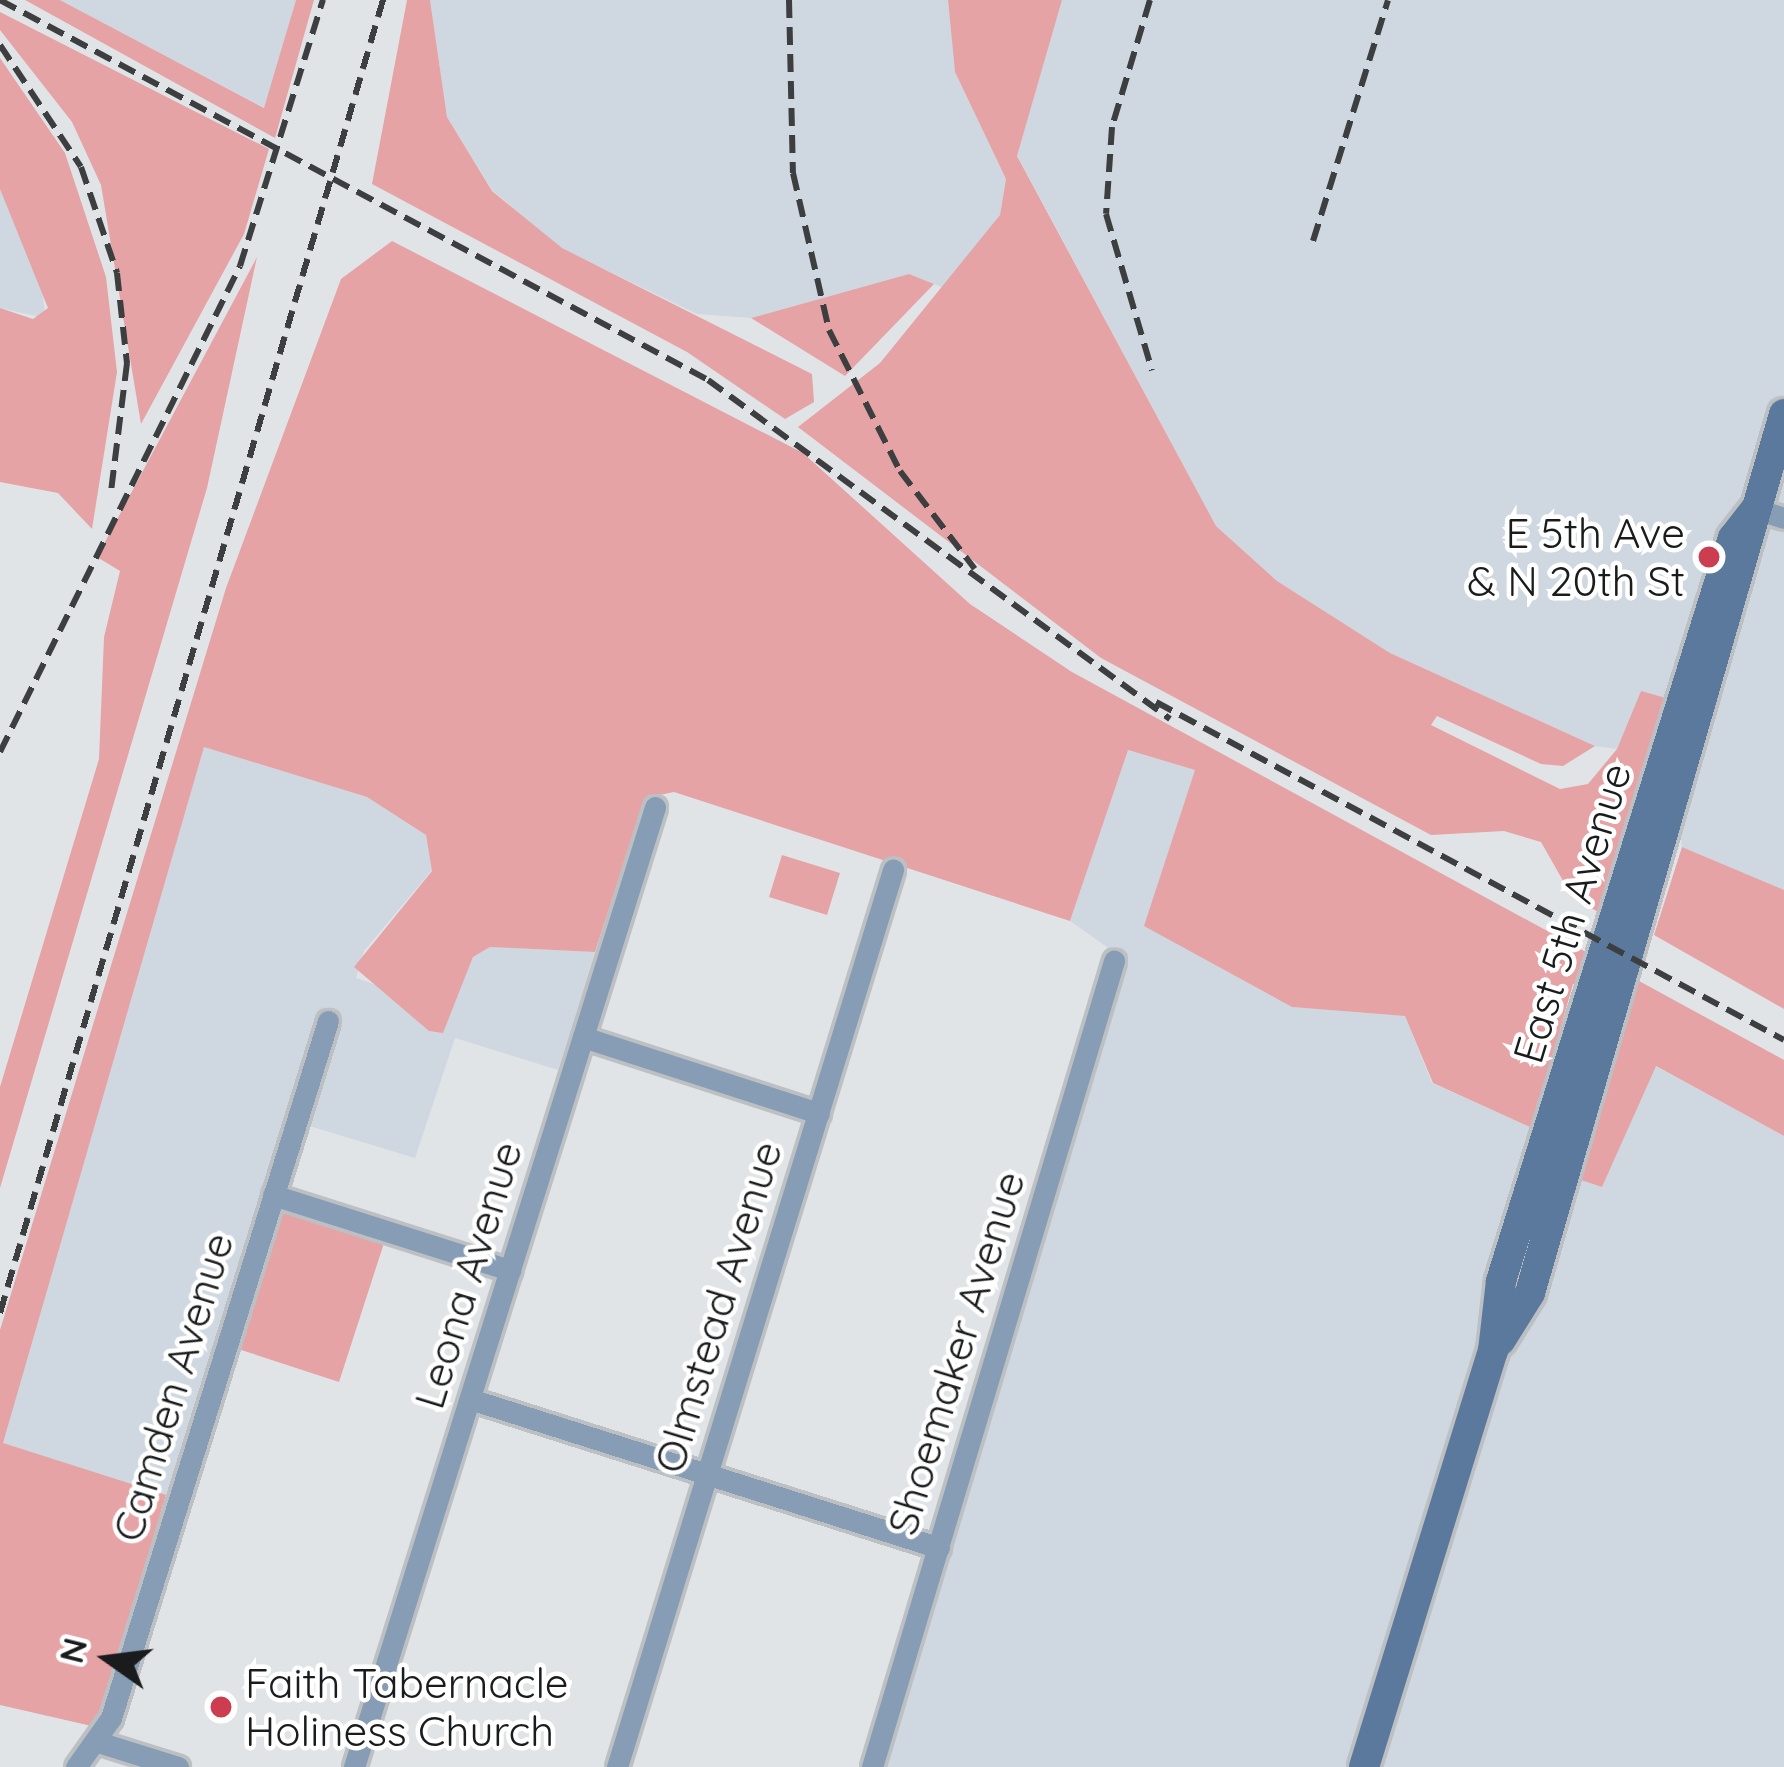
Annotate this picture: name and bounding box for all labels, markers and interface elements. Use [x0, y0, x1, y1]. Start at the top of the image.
place label: E 5th Ave & N 20th St [1467, 508, 1685, 606]
marker: E 5th Ave & N 20th St [1696, 544, 1722, 570]
street label: East 5th Avenue [1502, 757, 1642, 1069]
street label: Olmstead Avenue [644, 1135, 792, 1479]
street label: Leona Avenue [404, 1136, 532, 1414]
street label: Shoemaker Avenue [877, 1165, 1035, 1541]
street label: Camden Avenue [102, 1227, 244, 1547]
north arrow [48, 1599, 168, 1719]
text: N [50, 1633, 95, 1667]
place label: Faith Tabernacle Holiness Church [245, 1658, 568, 1756]
marker: Faith Tabernacle Holiness Church [208, 1694, 234, 1720]

